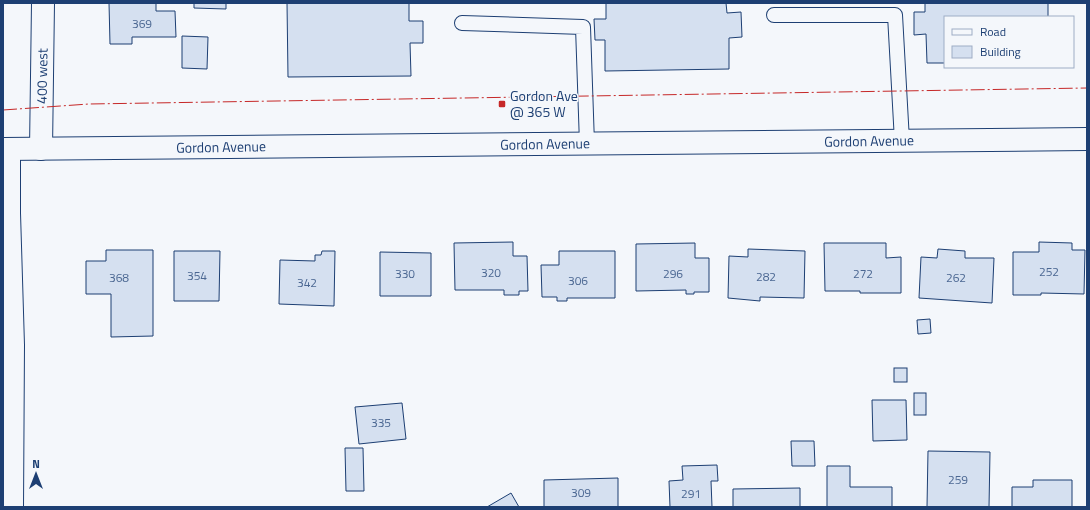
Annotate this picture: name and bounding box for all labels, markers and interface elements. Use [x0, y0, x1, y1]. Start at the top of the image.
house number: 369 [132, 14, 152, 33]
legend [944, 16, 1074, 68]
text: Road [980, 22, 1006, 41]
text: Building [980, 42, 1021, 61]
street label: 400 west [31, 48, 52, 104]
place label: Gordon Ave @ 365 W [510, 85, 578, 122]
marker: Gordon Ave @ 365 W [497, 99, 507, 109]
street label: Gordon Avenue [824, 129, 914, 152]
street label: Gordon Avenue [500, 132, 590, 155]
street label: Gordon Avenue [176, 135, 266, 158]
house number: 252 [1039, 262, 1059, 281]
house number: 320 [481, 263, 501, 282]
house number: 330 [395, 264, 415, 283]
house number: 296 [663, 264, 683, 283]
house number: 272 [853, 264, 873, 283]
house number: 354 [187, 266, 207, 285]
house number: 282 [756, 267, 776, 286]
house number: 368 [109, 268, 129, 287]
house number: 262 [946, 268, 966, 287]
house number: 306 [568, 271, 588, 290]
house number: 342 [297, 273, 317, 292]
house number: 335 [371, 413, 391, 432]
north arrow [16, 454, 56, 494]
text: N [32, 456, 40, 472]
house number: 259 [948, 470, 968, 489]
house number: 309 [571, 483, 591, 502]
house number: 291 [681, 484, 701, 503]

